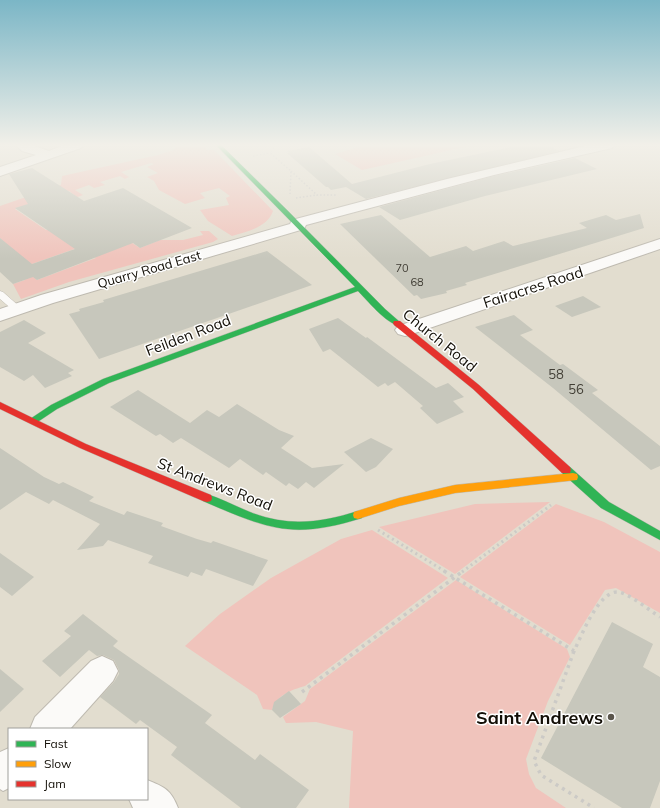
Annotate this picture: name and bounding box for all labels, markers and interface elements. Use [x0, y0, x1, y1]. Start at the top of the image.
street label: Quarry Road East [95, 246, 203, 291]
house number: 70 [395, 261, 409, 275]
street label: Fairacres Road [481, 262, 585, 312]
house number: 68 [410, 275, 424, 289]
street label: Church Road [399, 304, 481, 376]
street label: Feilden Road [143, 310, 233, 360]
house number: 58 [548, 366, 564, 382]
house number: 56 [568, 381, 584, 397]
street label: St Andrews Road [155, 453, 275, 515]
place label: Saint Andrews [476, 706, 603, 729]
marker: Saint Andrews [606, 712, 616, 722]
legend [8, 728, 148, 800]
text: Fast [44, 736, 68, 751]
text: Slow [44, 756, 72, 771]
text: Jam [44, 776, 66, 791]

